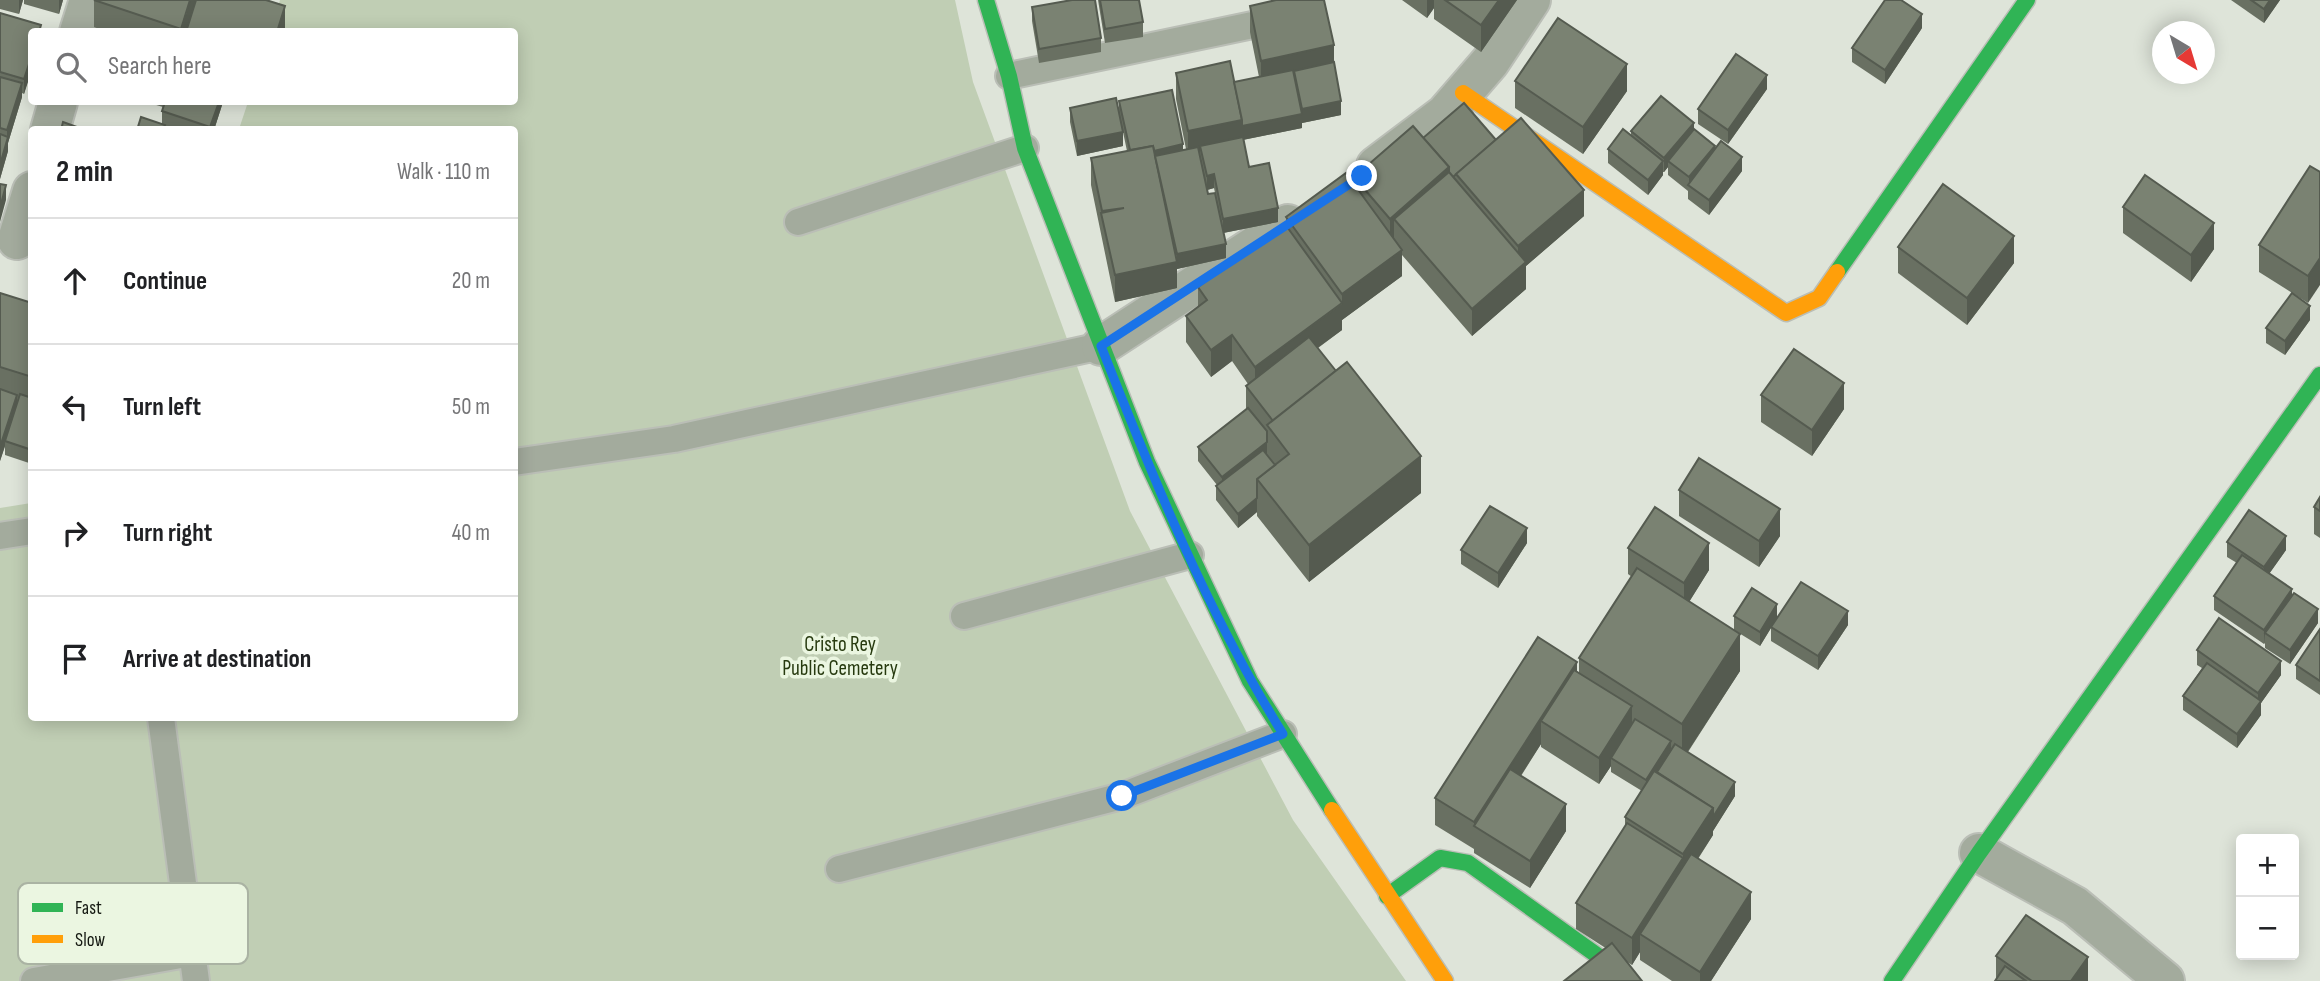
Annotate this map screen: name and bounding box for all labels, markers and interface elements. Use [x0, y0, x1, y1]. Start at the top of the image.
north arrow [2152, 21, 2215, 84]
search box [28, 28, 518, 105]
icon: search [52, 48, 90, 86]
text: Search here [108, 51, 211, 82]
text: 2 min [56, 154, 113, 190]
text: Walk · 110 m [397, 158, 490, 186]
route end [1346, 160, 1377, 191]
icon: ahead [56, 262, 94, 300]
text: Continue [123, 266, 207, 297]
text: 20 m [452, 267, 490, 295]
icon: left [56, 388, 94, 426]
text: Turn left [123, 392, 201, 423]
text: 50 m [452, 393, 490, 421]
icon: right [56, 514, 94, 552]
text: Turn right [123, 518, 212, 549]
text: 40 m [452, 519, 490, 547]
park label: Cristo Rey Public Cemetery [782, 632, 898, 681]
icon: arrive [56, 640, 94, 678]
text: Arrive at destination [123, 644, 311, 675]
route start [1106, 780, 1137, 811]
map controls [2236, 834, 2299, 960]
button: + [2236, 834, 2299, 897]
legend [18, 883, 248, 964]
text: Fast [75, 897, 102, 920]
button: − [2236, 897, 2299, 960]
text: Slow [75, 929, 105, 952]

